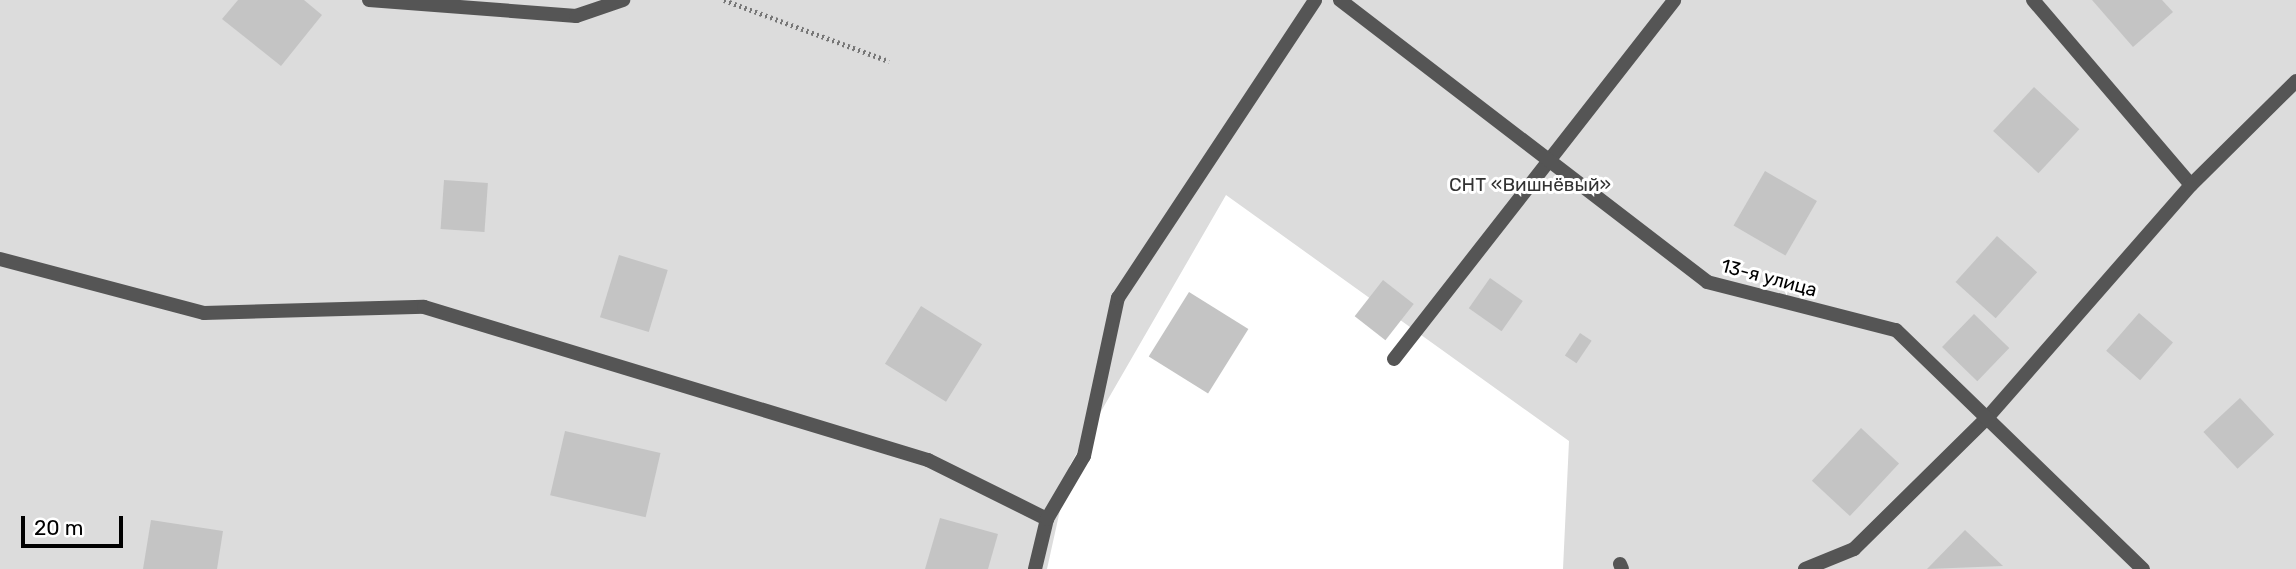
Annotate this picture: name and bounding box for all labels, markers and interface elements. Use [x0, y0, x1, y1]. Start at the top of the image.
park label: СНТ «Вишнёвый» [1449, 174, 1611, 196]
street label: 13-я улица [1719, 254, 1819, 302]
scale bar [24, 503, 126, 546]
text: 20 m [34, 515, 83, 540]

